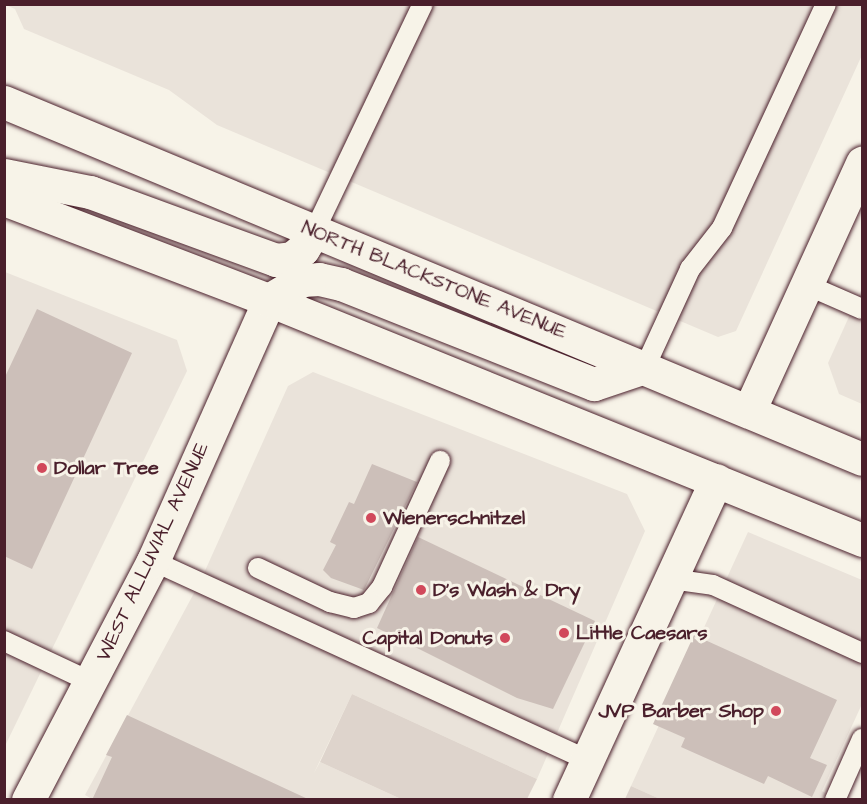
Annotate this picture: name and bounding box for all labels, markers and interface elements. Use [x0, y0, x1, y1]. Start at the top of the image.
street label: NORTH BLACKSTONE AVENUE [298, 216, 570, 344]
street label: WEST ALLUVIAL AVENUE [92, 439, 214, 665]
place label: Dollar Tree [54, 456, 159, 480]
marker: Dollar Tree [35, 461, 49, 475]
place label: Wienerschnitzel [383, 506, 525, 530]
marker: Wienerschnitzel [364, 511, 378, 525]
place label: D's Wash & Dry [433, 578, 581, 602]
marker: D's Wash & Dry [414, 583, 428, 597]
place label: Little Caesars [576, 621, 707, 645]
place label: Capital Donuts [363, 626, 493, 650]
marker: Little Caesars [557, 626, 571, 640]
marker: Capital Donuts [498, 631, 512, 645]
place label: JVP Barber Shop [598, 699, 764, 723]
marker: JVP Barber Shop [769, 704, 783, 718]

